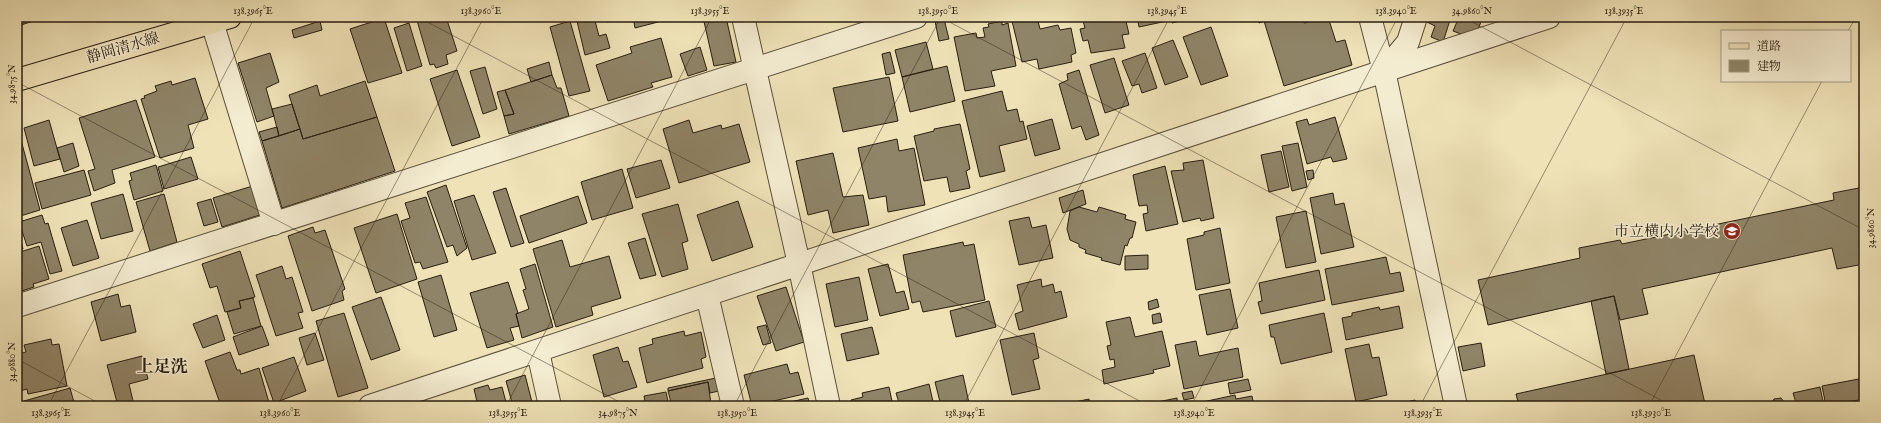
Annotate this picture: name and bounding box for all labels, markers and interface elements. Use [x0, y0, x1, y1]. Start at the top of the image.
text: 138.3965°E [233, 5, 273, 18]
text: 138.3960°E [461, 5, 501, 18]
text: 138.3955°E [691, 5, 730, 18]
text: 138.3950°E [918, 5, 958, 18]
text: 138.3945°E [1147, 5, 1187, 18]
text: 138.3940°E [1375, 5, 1417, 18]
text: 34.9860°N [1452, 5, 1492, 18]
text: 138.3935°E [1604, 5, 1644, 18]
street label: 静岡清水線 [84, 29, 162, 67]
legend [1721, 30, 1851, 82]
text: 道路 [1757, 39, 1781, 54]
text: 建物 [1757, 59, 1781, 74]
text: 34.9875°N [6, 64, 19, 104]
text: 34.9860°N [1865, 208, 1878, 248]
school or university icon: 市立横内小学校 [1722, 221, 1742, 241]
place label: 市立横内小学校 [1614, 222, 1719, 241]
text: 34.9880°N [6, 342, 19, 382]
district label: 上足洗 [137, 357, 188, 378]
text: 138.3965°E [31, 407, 71, 420]
text: 138.3960°E [260, 407, 300, 420]
text: 138.3955°E [489, 407, 528, 420]
text: 34.9875°N [598, 407, 638, 420]
text: 138.3950°E [717, 407, 757, 420]
text: 138.3945°E [945, 407, 985, 420]
text: 138.3940°E [1173, 407, 1215, 420]
text: 138.3935°E [1403, 407, 1443, 420]
text: 138.3930°E [1631, 407, 1671, 420]

